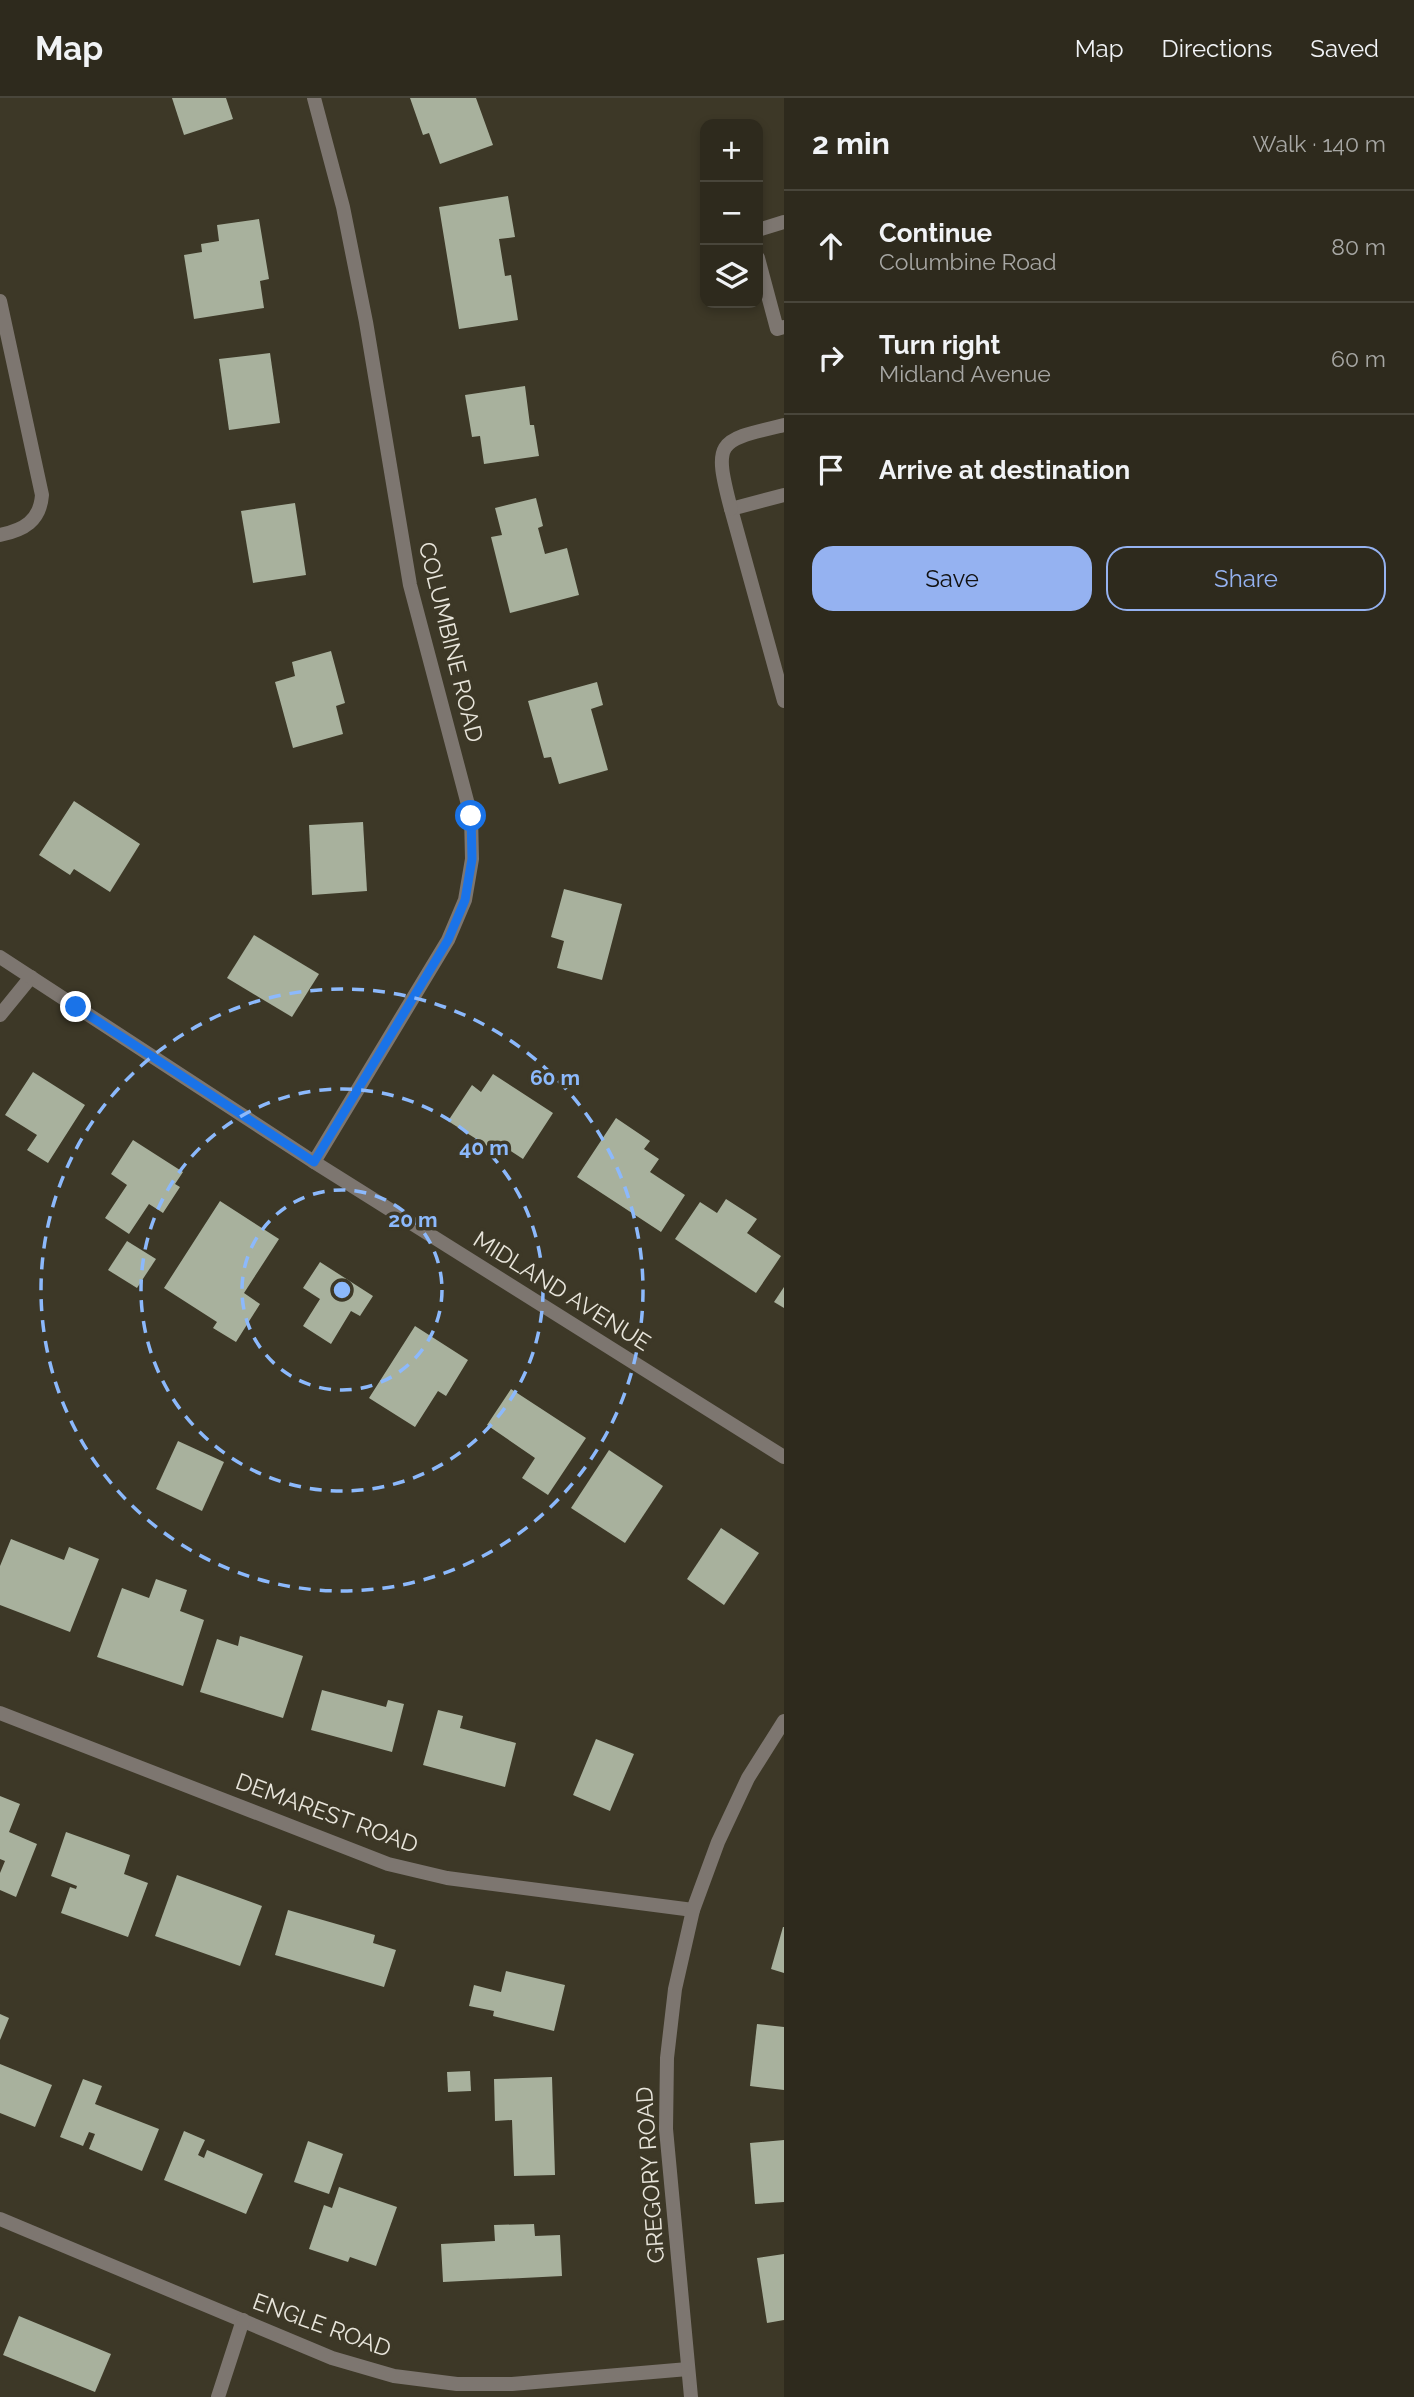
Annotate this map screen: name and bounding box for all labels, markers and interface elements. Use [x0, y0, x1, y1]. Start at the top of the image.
text: Map [35, 29, 103, 68]
text: Map [1075, 34, 1124, 63]
text: Directions [1162, 34, 1272, 63]
text: Saved [1310, 34, 1379, 63]
map controls [700, 119, 763, 308]
button: + [700, 119, 763, 182]
text: 2 min [812, 126, 890, 161]
text: Walk · 140 m [1253, 130, 1386, 157]
button: − [700, 182, 763, 245]
text: Continue [879, 218, 992, 248]
icon: ahead [812, 227, 850, 265]
text: 80 m [1331, 233, 1386, 260]
button: layers [700, 245, 763, 308]
text: Columbine Road [879, 248, 1057, 275]
text: Turn right [879, 330, 1000, 360]
icon: right [812, 339, 850, 377]
text: 60 m [1331, 345, 1386, 372]
text: Midland Avenue [879, 360, 1051, 387]
icon: arrive [812, 451, 850, 489]
text: Arrive at destination [879, 455, 1130, 485]
street label: COLUMBINE ROAD [414, 539, 489, 745]
button: Save [812, 546, 1092, 611]
button: Share [1106, 546, 1386, 611]
route start [455, 800, 486, 831]
route end [60, 991, 91, 1022]
text: 60 m [530, 1065, 580, 1090]
text: 40 m [459, 1135, 509, 1160]
text: 20 m [388, 1207, 438, 1232]
street label: MIDLAND AVENUE [469, 1225, 656, 1356]
centre of rings [330, 1278, 354, 1302]
street label: DEMAREST ROAD [232, 1767, 422, 1858]
street label: GREGORY ROAD [630, 2086, 669, 2264]
street label: ENGLE ROAD [249, 2287, 395, 2362]

